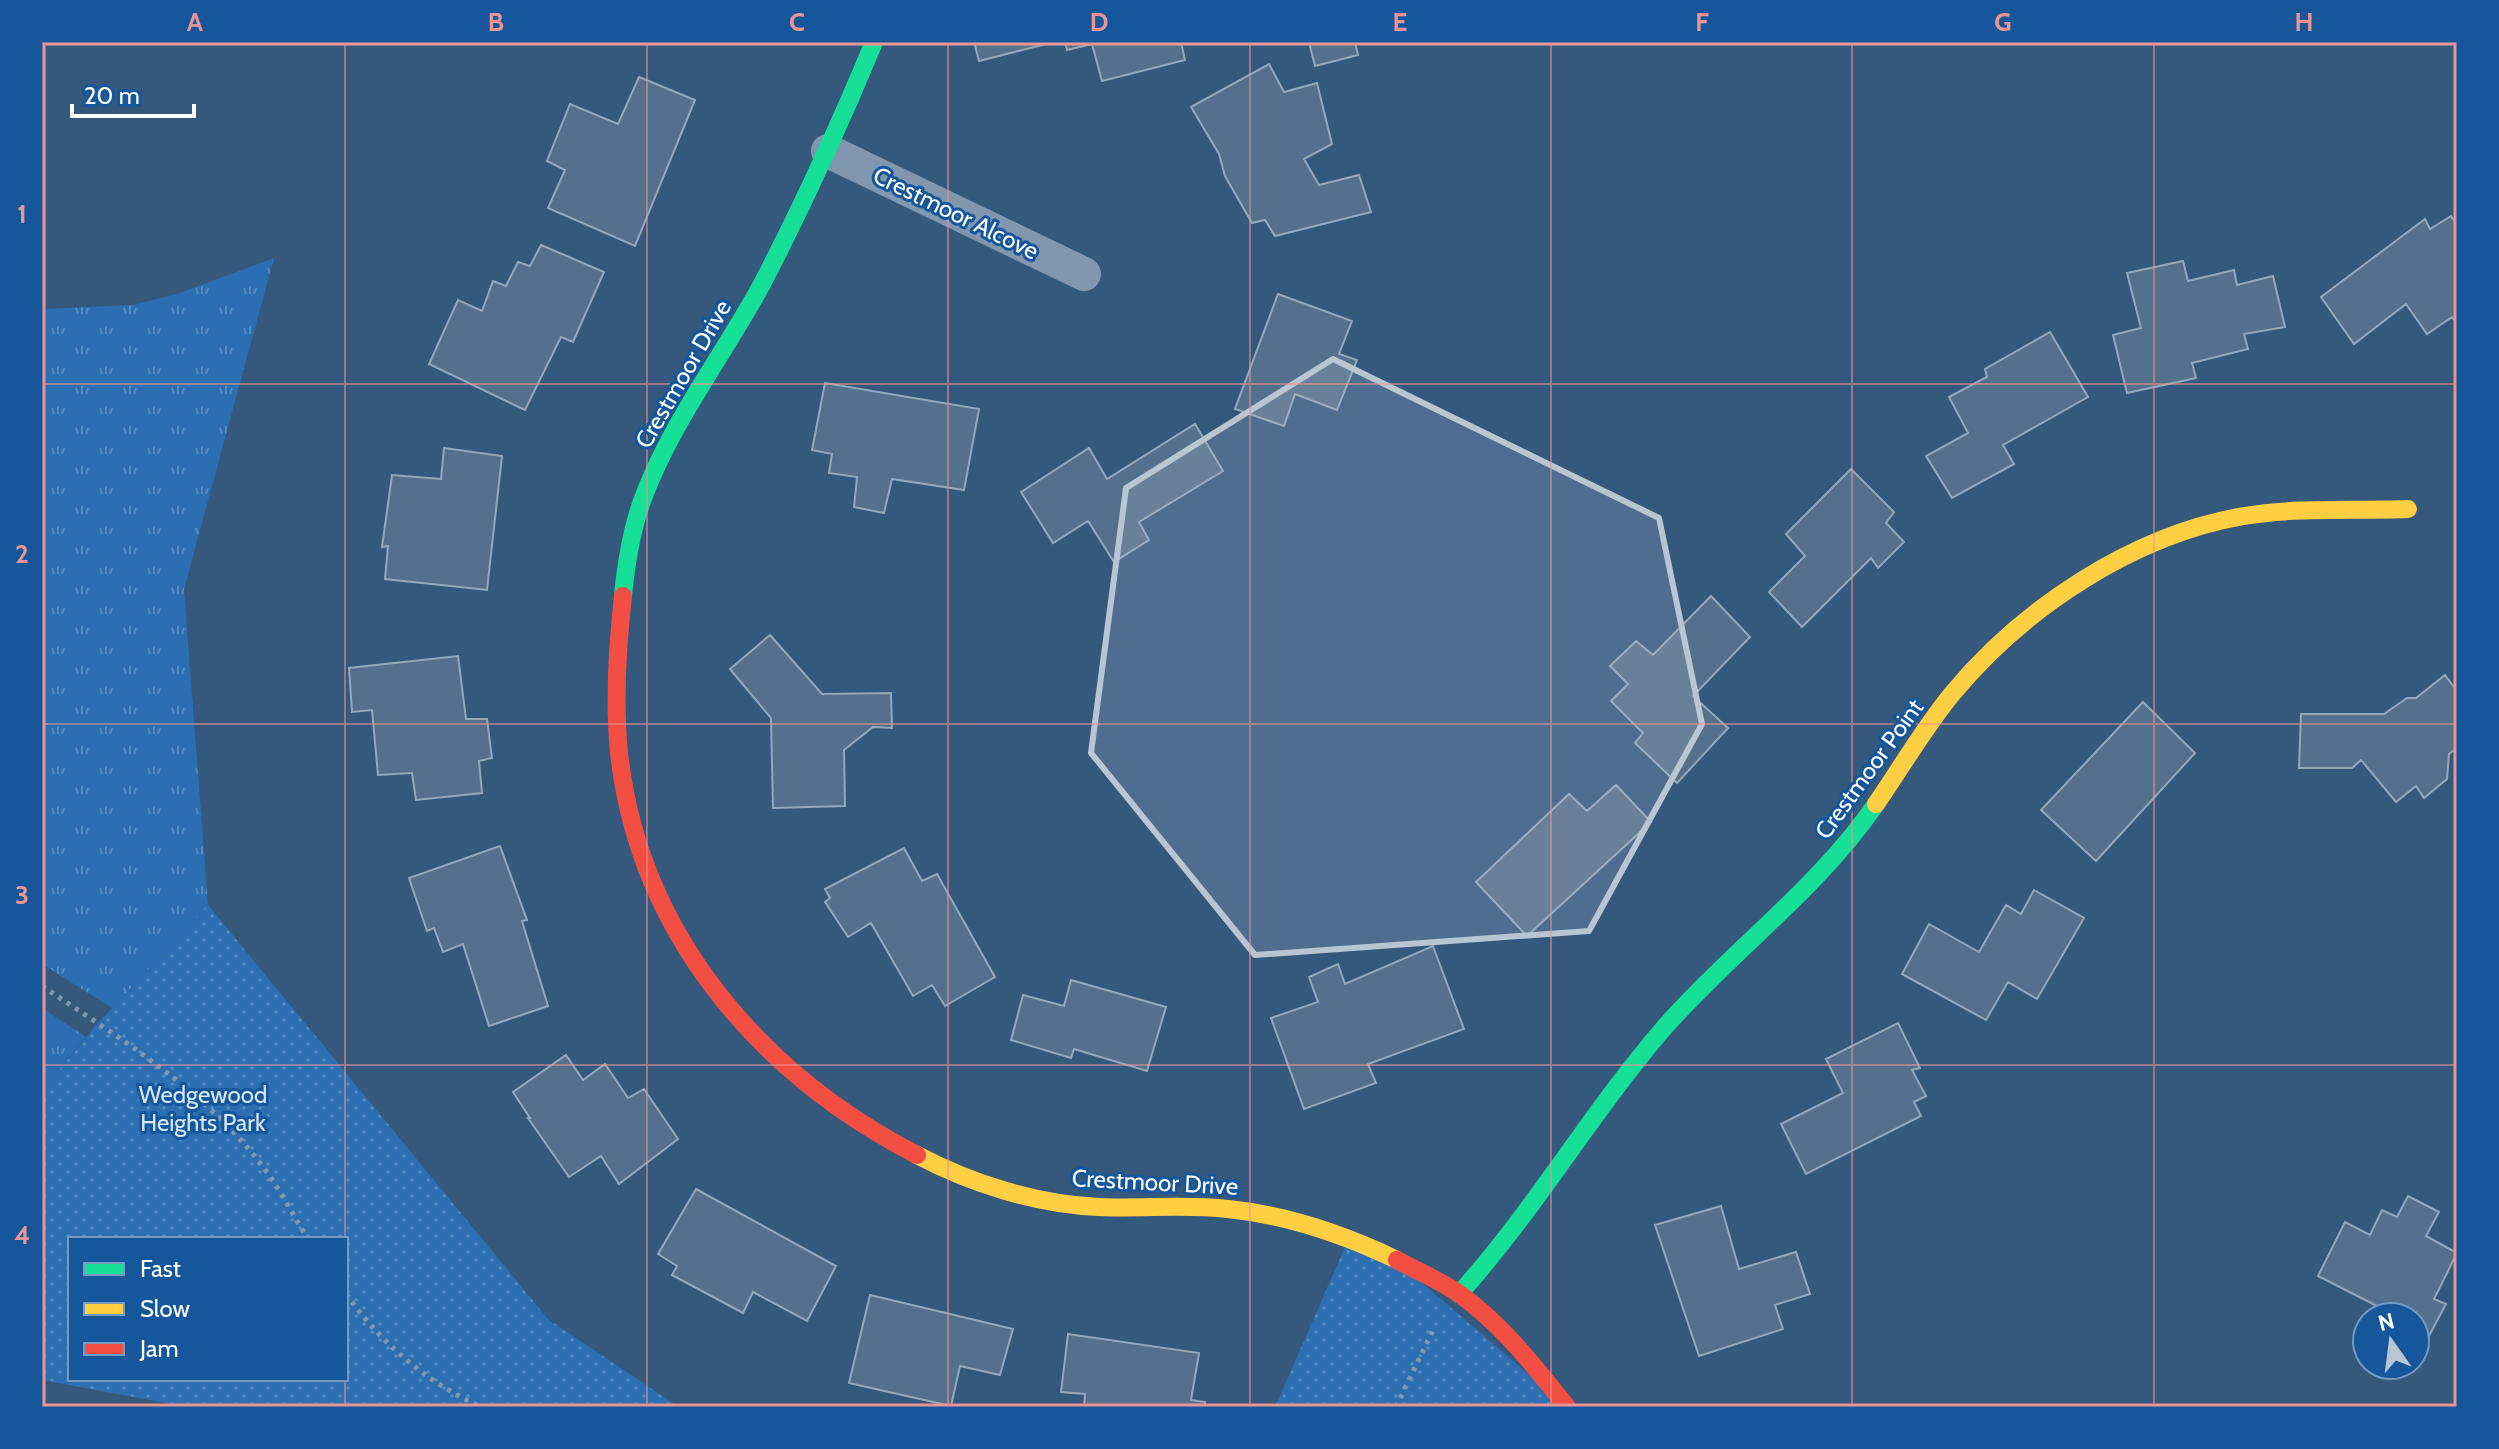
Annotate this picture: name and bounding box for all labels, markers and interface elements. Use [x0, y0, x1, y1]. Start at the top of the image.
text: A [187, 6, 204, 38]
text: B [488, 6, 504, 38]
text: C [789, 6, 805, 38]
text: D [1090, 6, 1108, 38]
text: E [1393, 6, 1407, 38]
text: F [1695, 6, 1709, 38]
text: G [1994, 6, 2012, 38]
text: H [2295, 6, 2313, 38]
scale bar [72, 68, 194, 118]
text: 20 m [84, 81, 140, 110]
street label: Crestmoor Alcove [869, 160, 1043, 266]
text: 1 [17, 198, 27, 230]
street label: Crestmoor Drive [629, 295, 737, 453]
text: 2 [15, 538, 29, 570]
street label: Crestmoor Point [1809, 693, 1929, 845]
text: 3 [15, 879, 29, 911]
park label: Wedgewood Heights Park [139, 1080, 267, 1137]
street label: Crestmoor Drive [1071, 1163, 1239, 1201]
text: 4 [14, 1219, 30, 1251]
legend [68, 1237, 348, 1381]
text: Fast [140, 1254, 181, 1283]
text: Slow [140, 1294, 190, 1323]
north arrow [2351, 1301, 2431, 1381]
text: N [2375, 1307, 2397, 1337]
text: Jam [139, 1334, 178, 1363]

